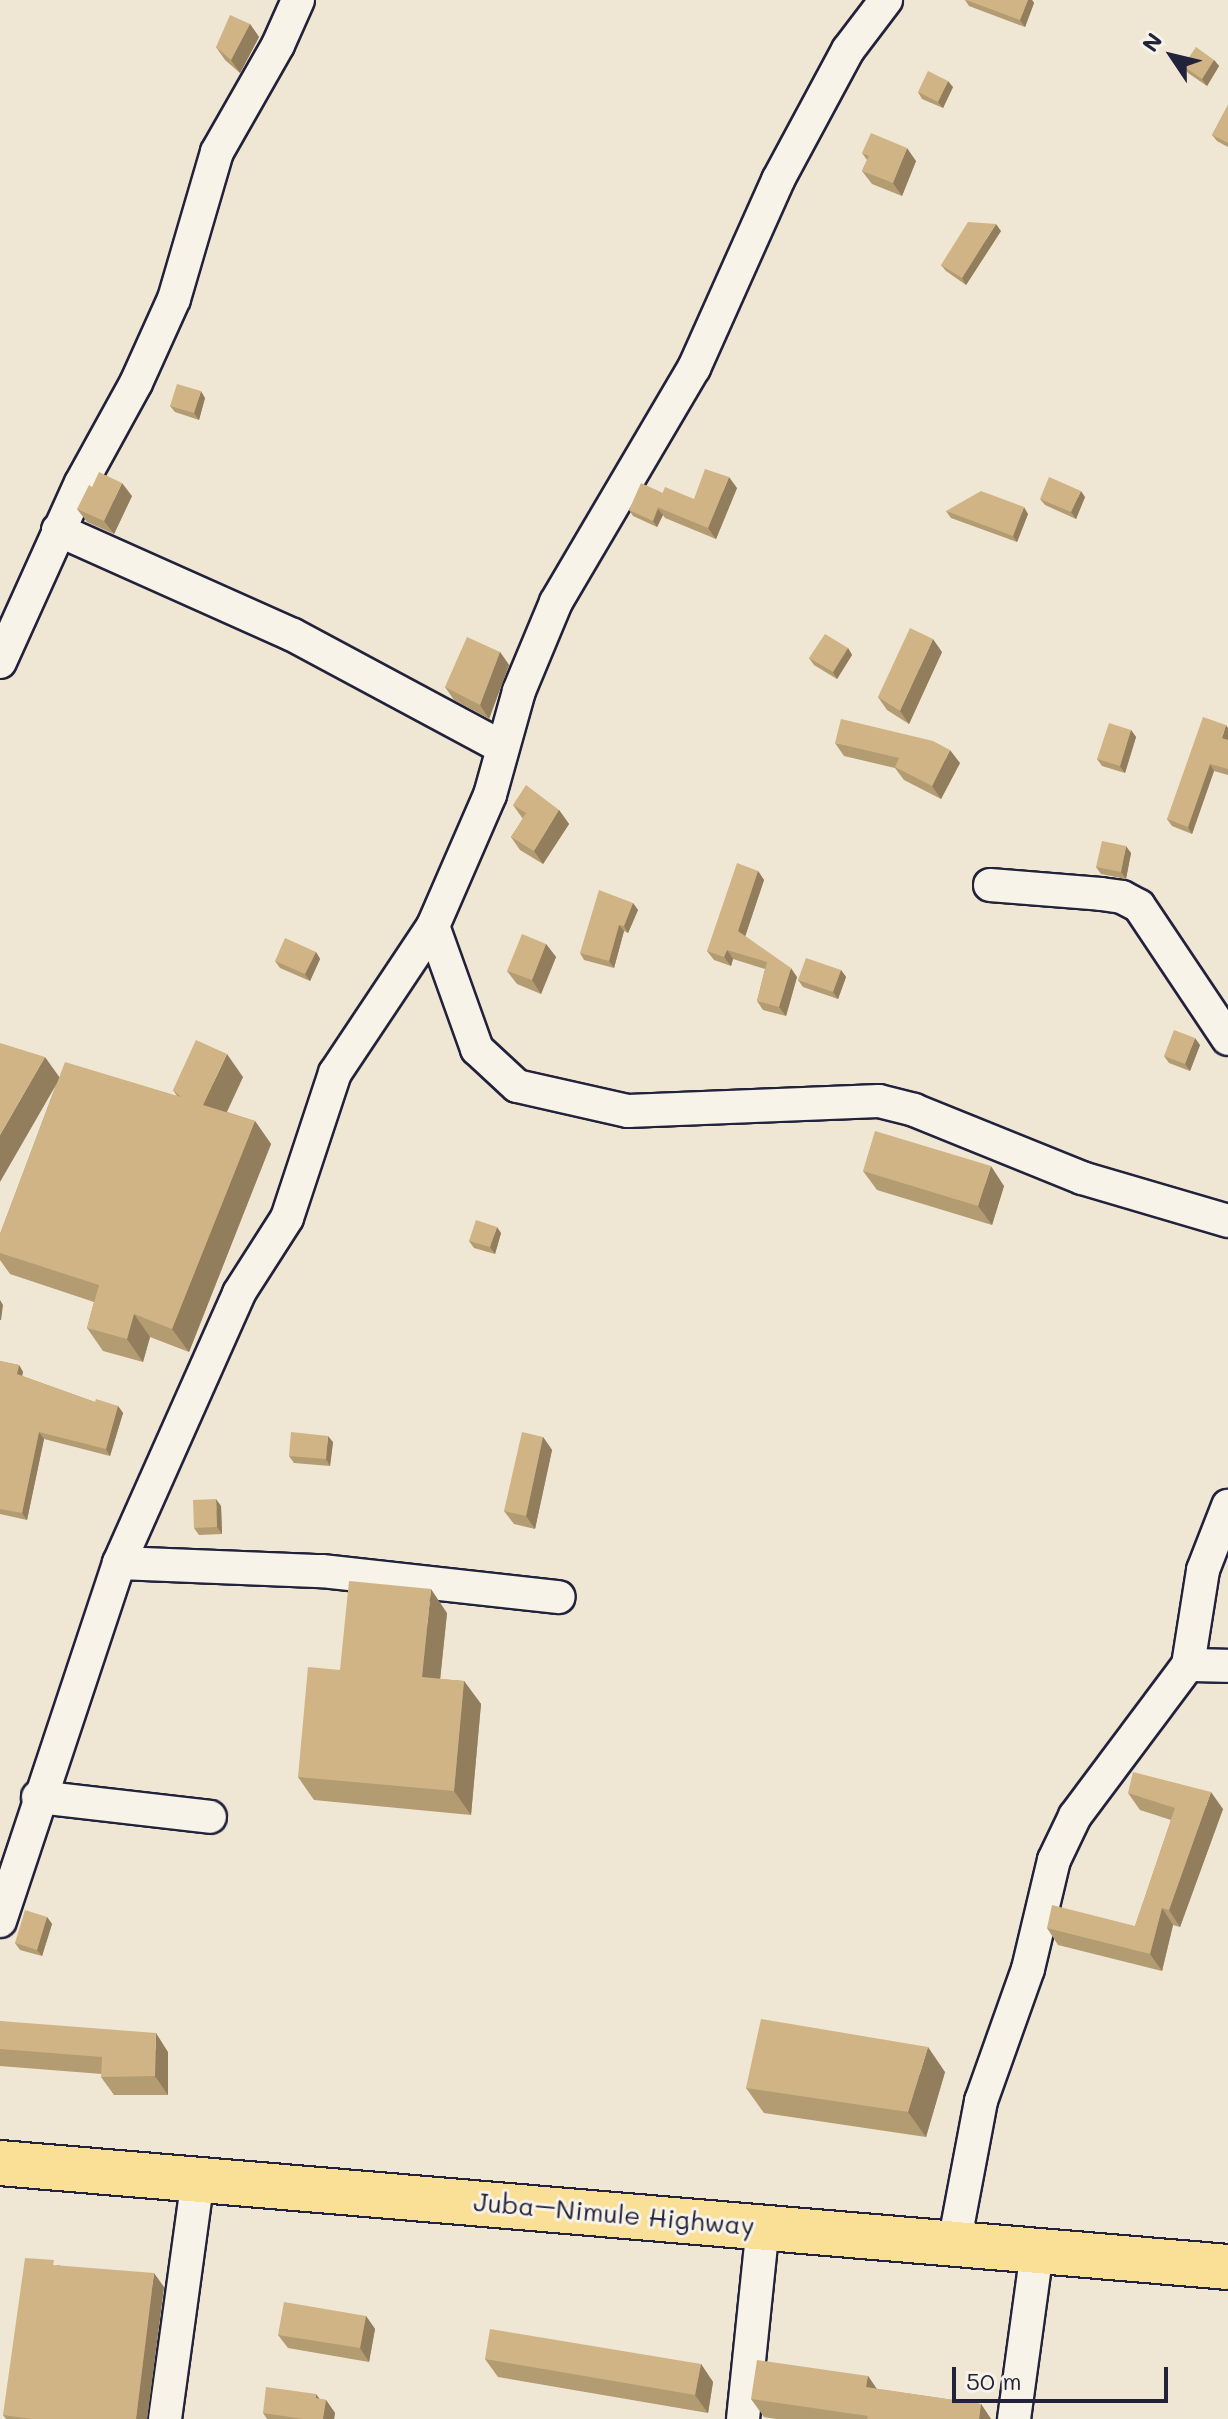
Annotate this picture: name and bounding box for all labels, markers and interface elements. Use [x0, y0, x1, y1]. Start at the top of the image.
north arrow [1132, 16, 1212, 96]
text: N [1135, 27, 1169, 57]
street label: Juba–Nimule Highway [472, 2186, 756, 2242]
scale bar [956, 2351, 1172, 2401]
text: 50 m [966, 2365, 1022, 2396]

